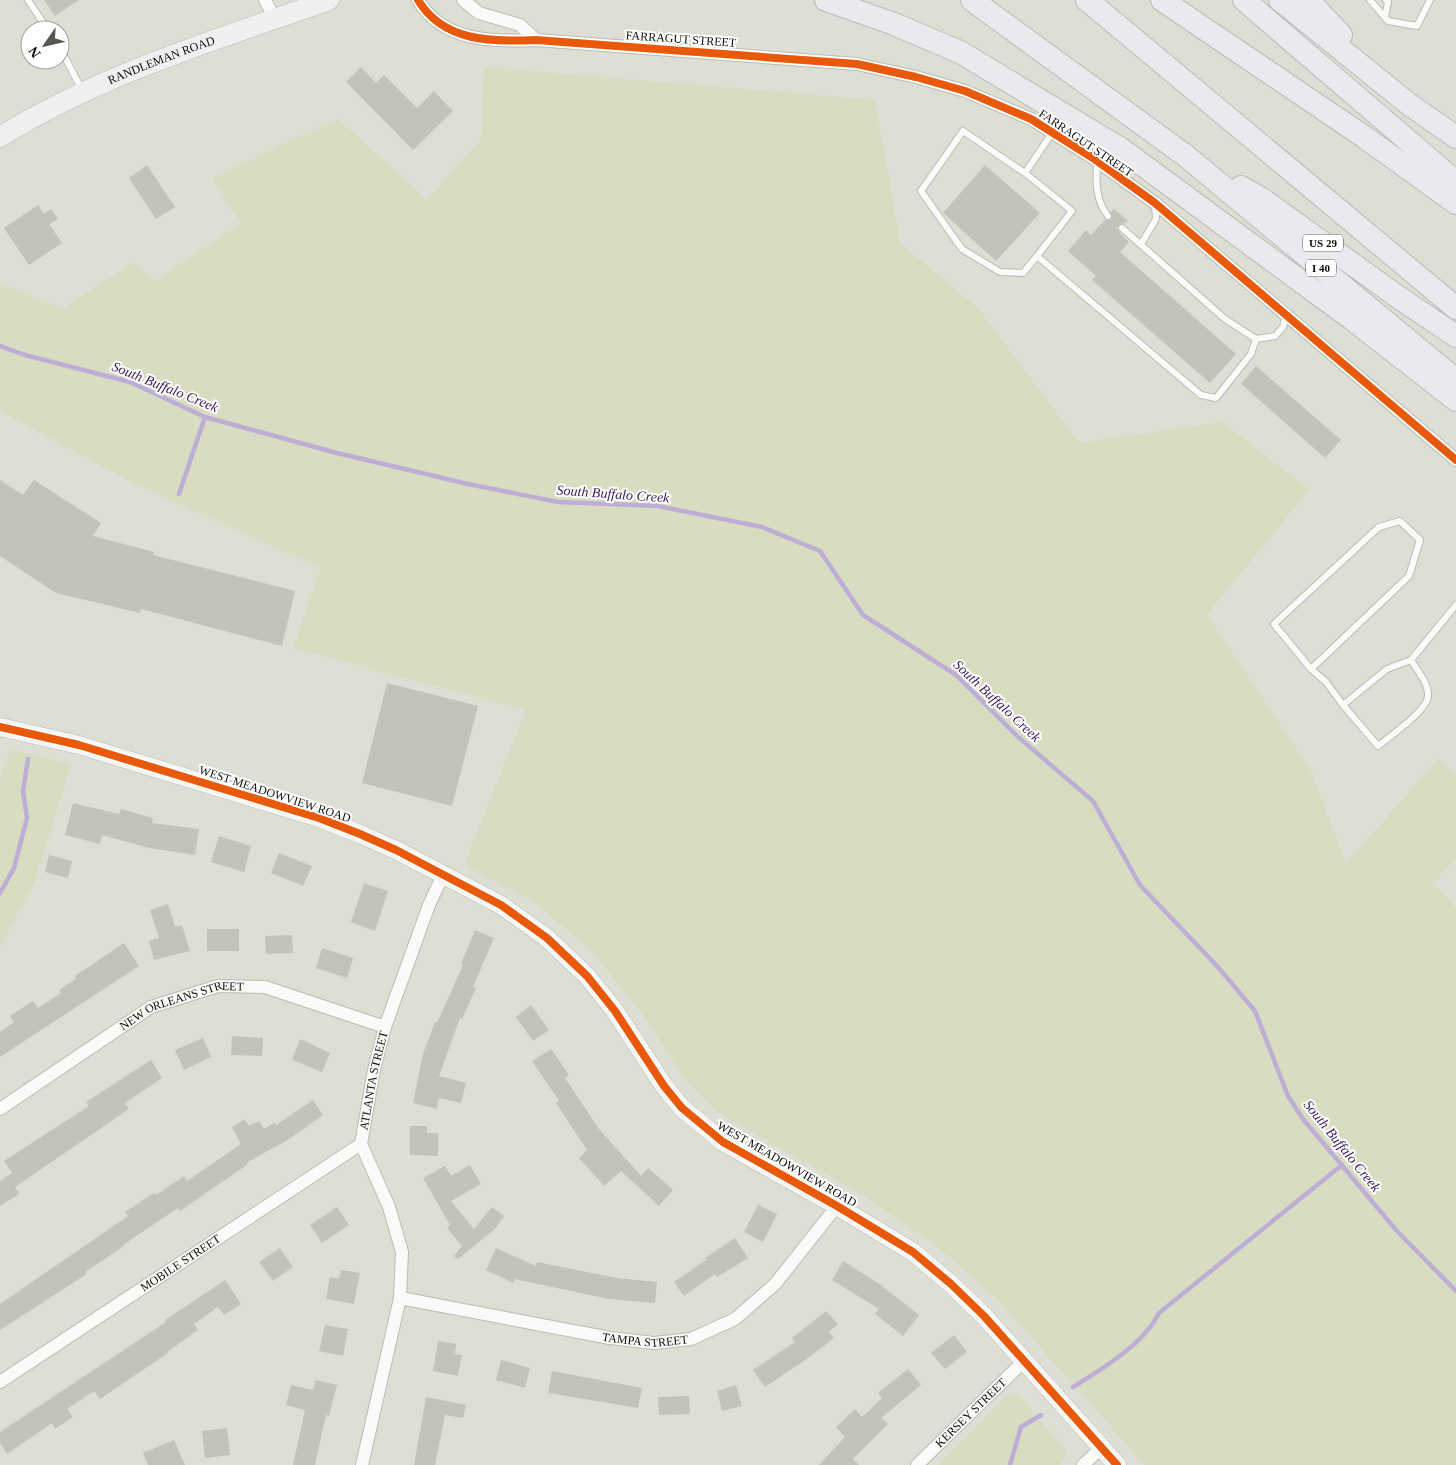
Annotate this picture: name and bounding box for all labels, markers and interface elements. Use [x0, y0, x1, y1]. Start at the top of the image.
north arrow [20, 20, 70, 70]
street label: FARRAGUT STREET [625, 28, 737, 50]
street label: RANDLEMAN ROAD [106, 33, 217, 87]
text: N [26, 44, 44, 60]
street label: FARRAGUT STREET [1036, 106, 1136, 180]
road number: US 29 [1303, 234, 1343, 252]
road number: I 40 [1306, 260, 1336, 276]
water label: South Buffalo Creek [110, 359, 221, 415]
water label: South Buffalo Creek [556, 483, 671, 505]
water label: South Buffalo Creek [951, 657, 1044, 746]
street label: WEST MEADOWVIEW ROAD [197, 763, 353, 825]
street label: NEW ORLEANS STREET [117, 978, 245, 1033]
street label: ATLANTA STREET [357, 1029, 391, 1131]
water label: South Buffalo Creek [1301, 1097, 1384, 1195]
street label: WEST MEADOWVIEW ROAD [715, 1118, 860, 1210]
street label: MOBILE STREET [138, 1231, 224, 1295]
street label: TAMPA STREET [601, 1330, 689, 1350]
street label: KERSEY STREET [932, 1375, 1010, 1450]

